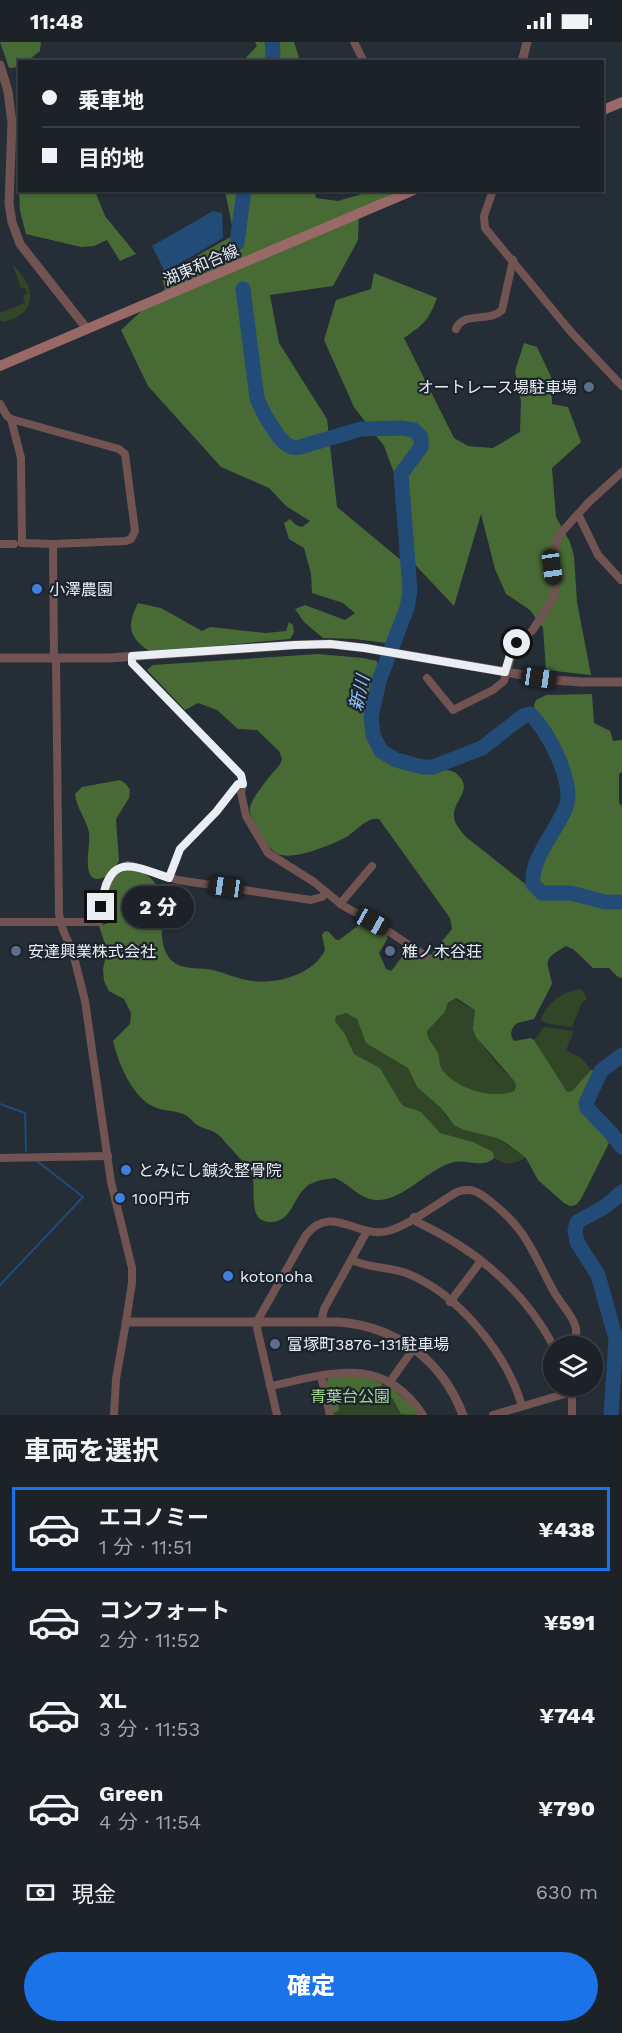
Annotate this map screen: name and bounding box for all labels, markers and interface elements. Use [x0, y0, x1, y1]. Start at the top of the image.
text: 11:48 [30, 9, 84, 34]
text: 乗車地 [78, 88, 144, 113]
text: 目的地 [78, 146, 144, 171]
street label: 湖東和合線 [160, 241, 242, 289]
place label: オートレース場駐車場 [418, 378, 577, 397]
marker: オートレース場駐車場 [582, 380, 596, 394]
car [541, 548, 563, 586]
place label: 小澤農園 [49, 580, 113, 599]
marker: 小澤農園 [30, 582, 44, 596]
route start [503, 629, 530, 656]
car [520, 667, 558, 689]
water label: 新川 [345, 671, 374, 713]
car [207, 876, 245, 898]
callout: 2 分 [122, 886, 194, 928]
route end [87, 893, 114, 920]
text: 2 分 [139, 895, 177, 919]
car [352, 905, 392, 939]
place label: 安達興業株式会社 [28, 942, 156, 961]
place label: 椎ノ木谷荘 [402, 942, 482, 961]
marker: 安達興業株式会社 [9, 944, 23, 958]
marker: 椎ノ木谷荘 [383, 944, 397, 958]
place label: とみにし鍼灸整骨院 [138, 1161, 282, 1180]
marker: とみにし鍼灸整骨院 [119, 1163, 133, 1177]
place label: 100円市 [132, 1189, 190, 1208]
marker: 100円市 [113, 1191, 127, 1205]
place label: kotonoha [240, 1267, 313, 1286]
marker: kotonoha [221, 1269, 235, 1283]
place label: 富塚町3876-131駐車場 [287, 1335, 449, 1354]
map controls [543, 1336, 603, 1396]
button: layers [543, 1336, 603, 1396]
marker: 富塚町3876-131駐車場 [268, 1337, 282, 1351]
park label: 青葉台公園 [310, 1387, 390, 1406]
text: 車両を選択 [24, 1435, 159, 1467]
icon: car [27, 1502, 81, 1556]
text: エコノミー [99, 1505, 209, 1530]
text: ¥438 [538, 1517, 595, 1542]
text: 1 分 · 11:51 [99, 1535, 192, 1559]
icon: car [27, 1595, 81, 1649]
text: コンフォート [99, 1598, 230, 1623]
text: ¥591 [544, 1610, 595, 1635]
text: 2 分 · 11:52 [99, 1628, 200, 1652]
icon: car [27, 1688, 81, 1742]
text: XL [99, 1688, 127, 1713]
text: ¥744 [539, 1703, 595, 1728]
text: 3 分 · 11:53 [99, 1717, 200, 1741]
icon: car [27, 1781, 81, 1835]
text: Green [99, 1781, 163, 1806]
text: ¥790 [538, 1796, 595, 1821]
text: 4 分 · 11:54 [99, 1810, 201, 1834]
icon: cash [24, 1876, 57, 1909]
text: 630 m [536, 1880, 598, 1904]
text: 現金 [72, 1882, 116, 1907]
button: 確定 [24, 1952, 598, 2021]

